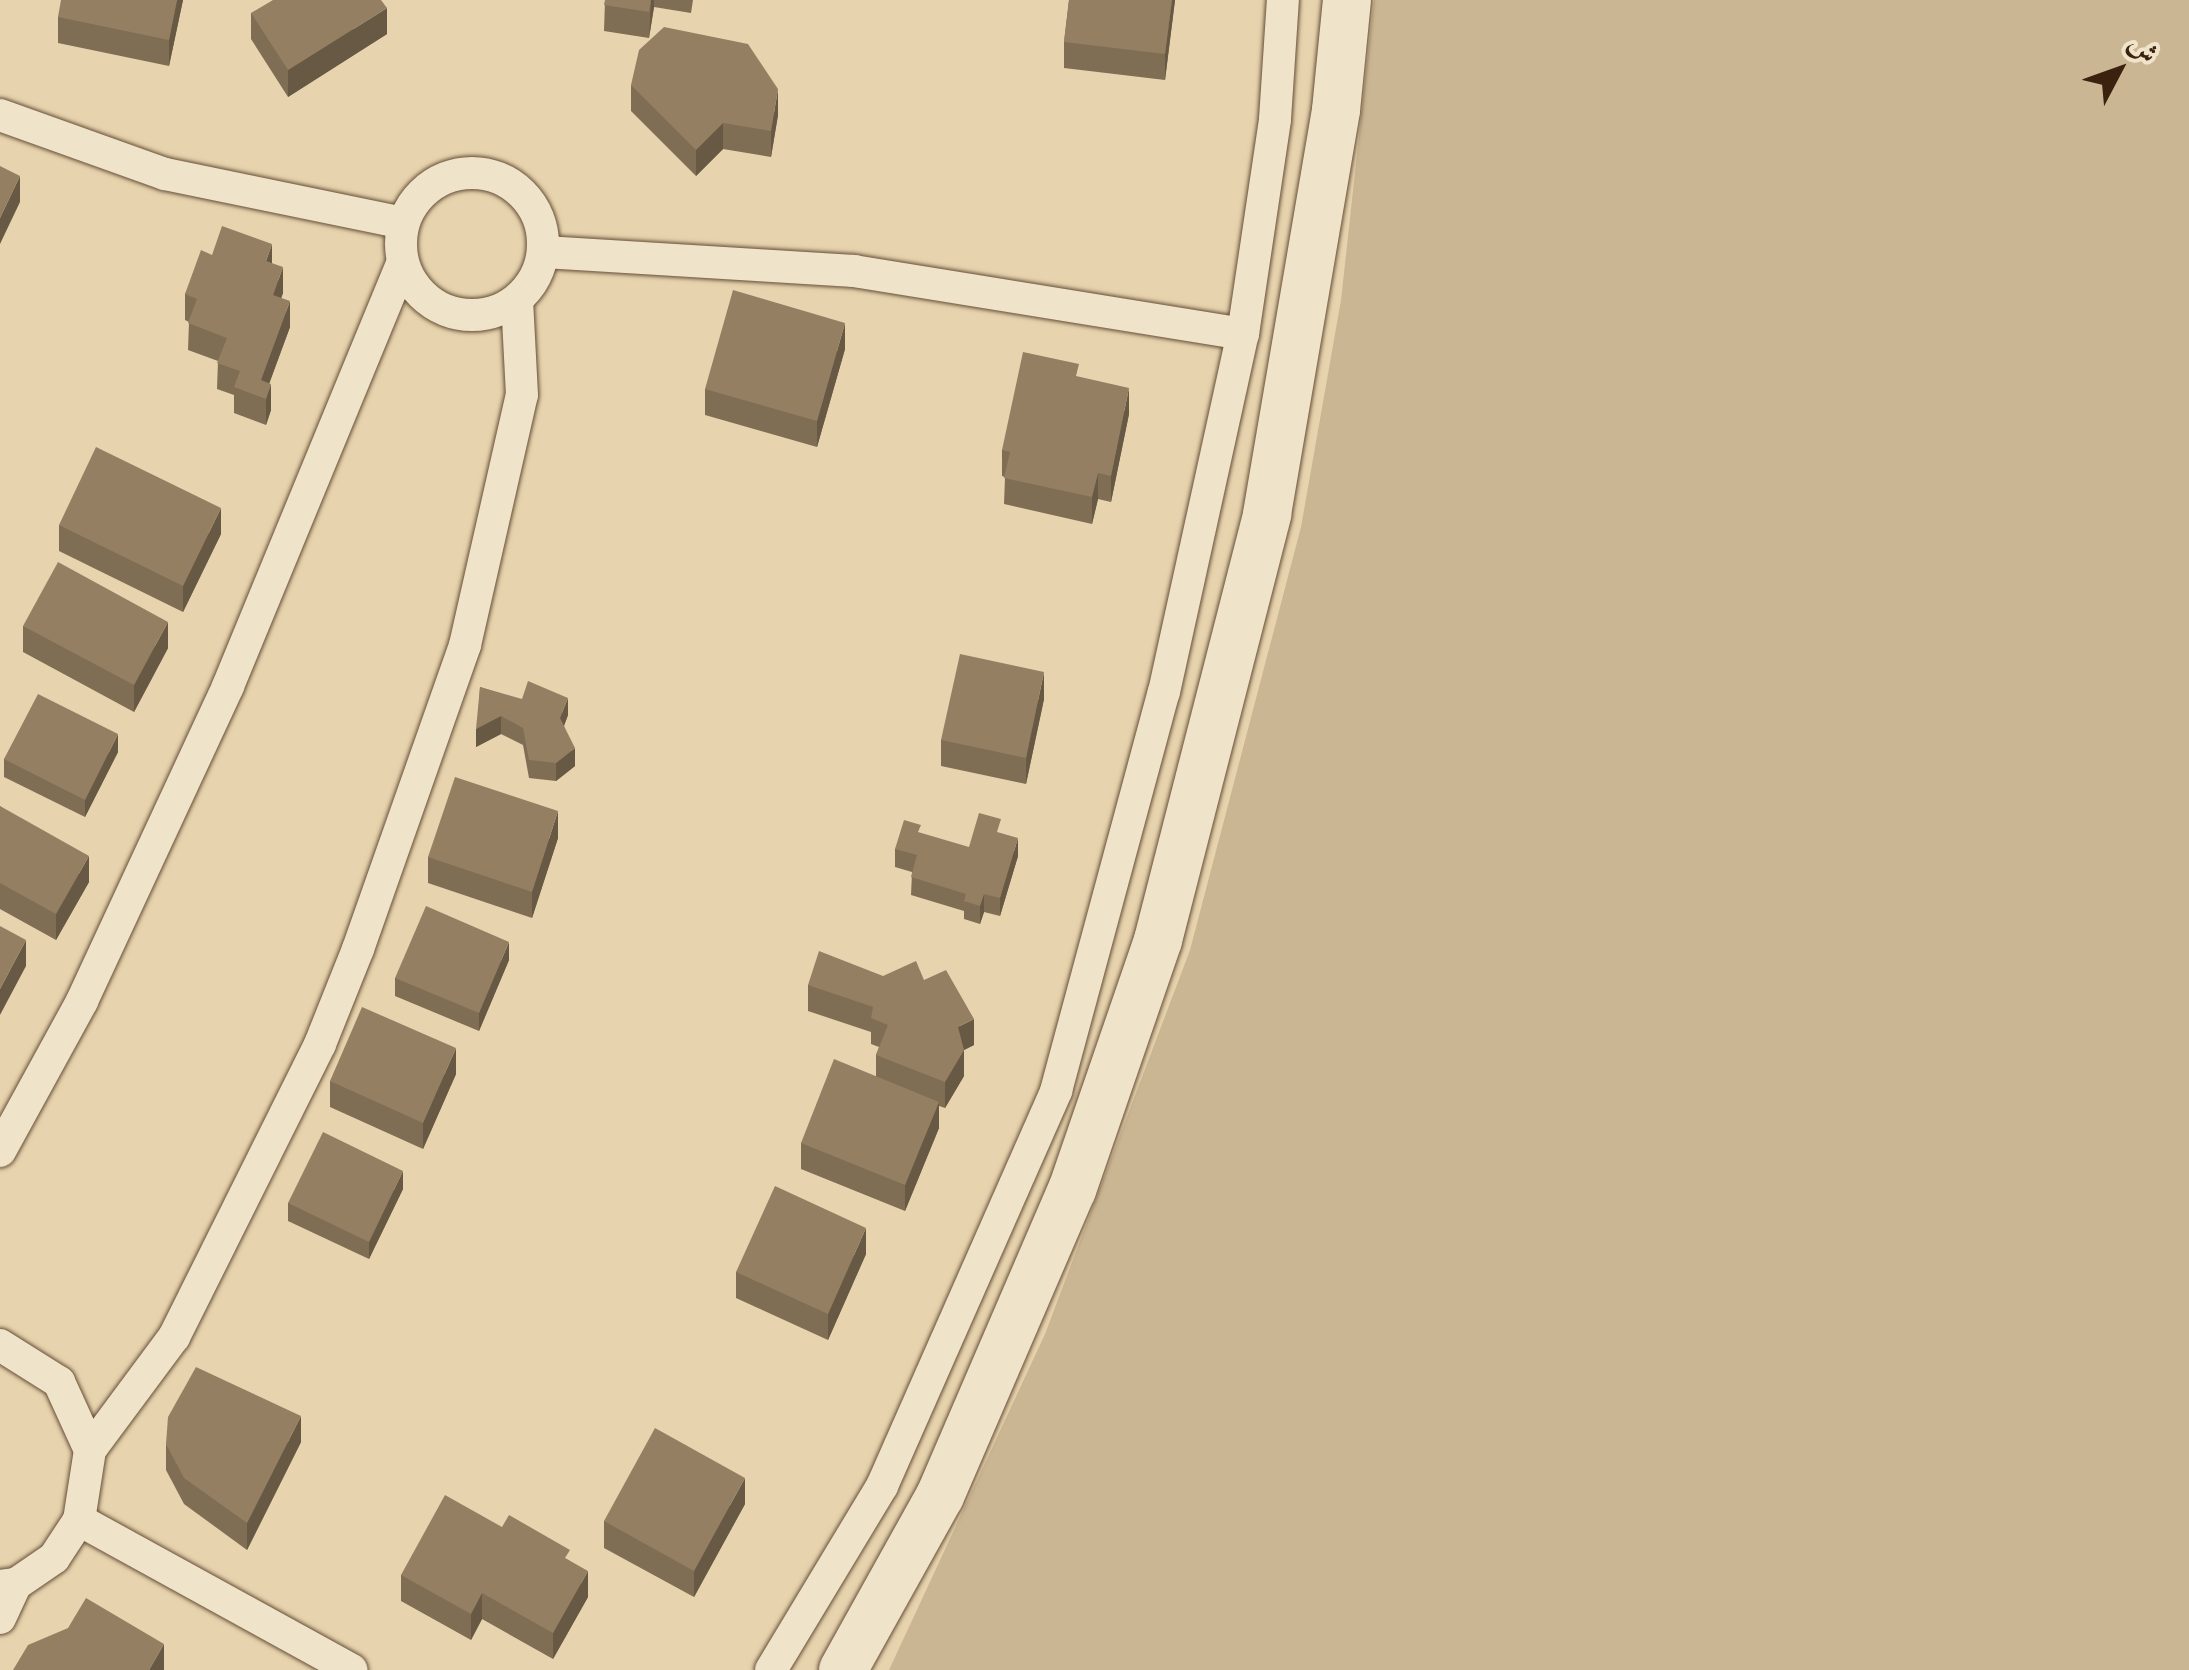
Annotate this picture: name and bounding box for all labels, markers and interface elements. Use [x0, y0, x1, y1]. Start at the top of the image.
north arrow [2069, 20, 2169, 120]
text: ش [2118, 27, 2166, 73]

